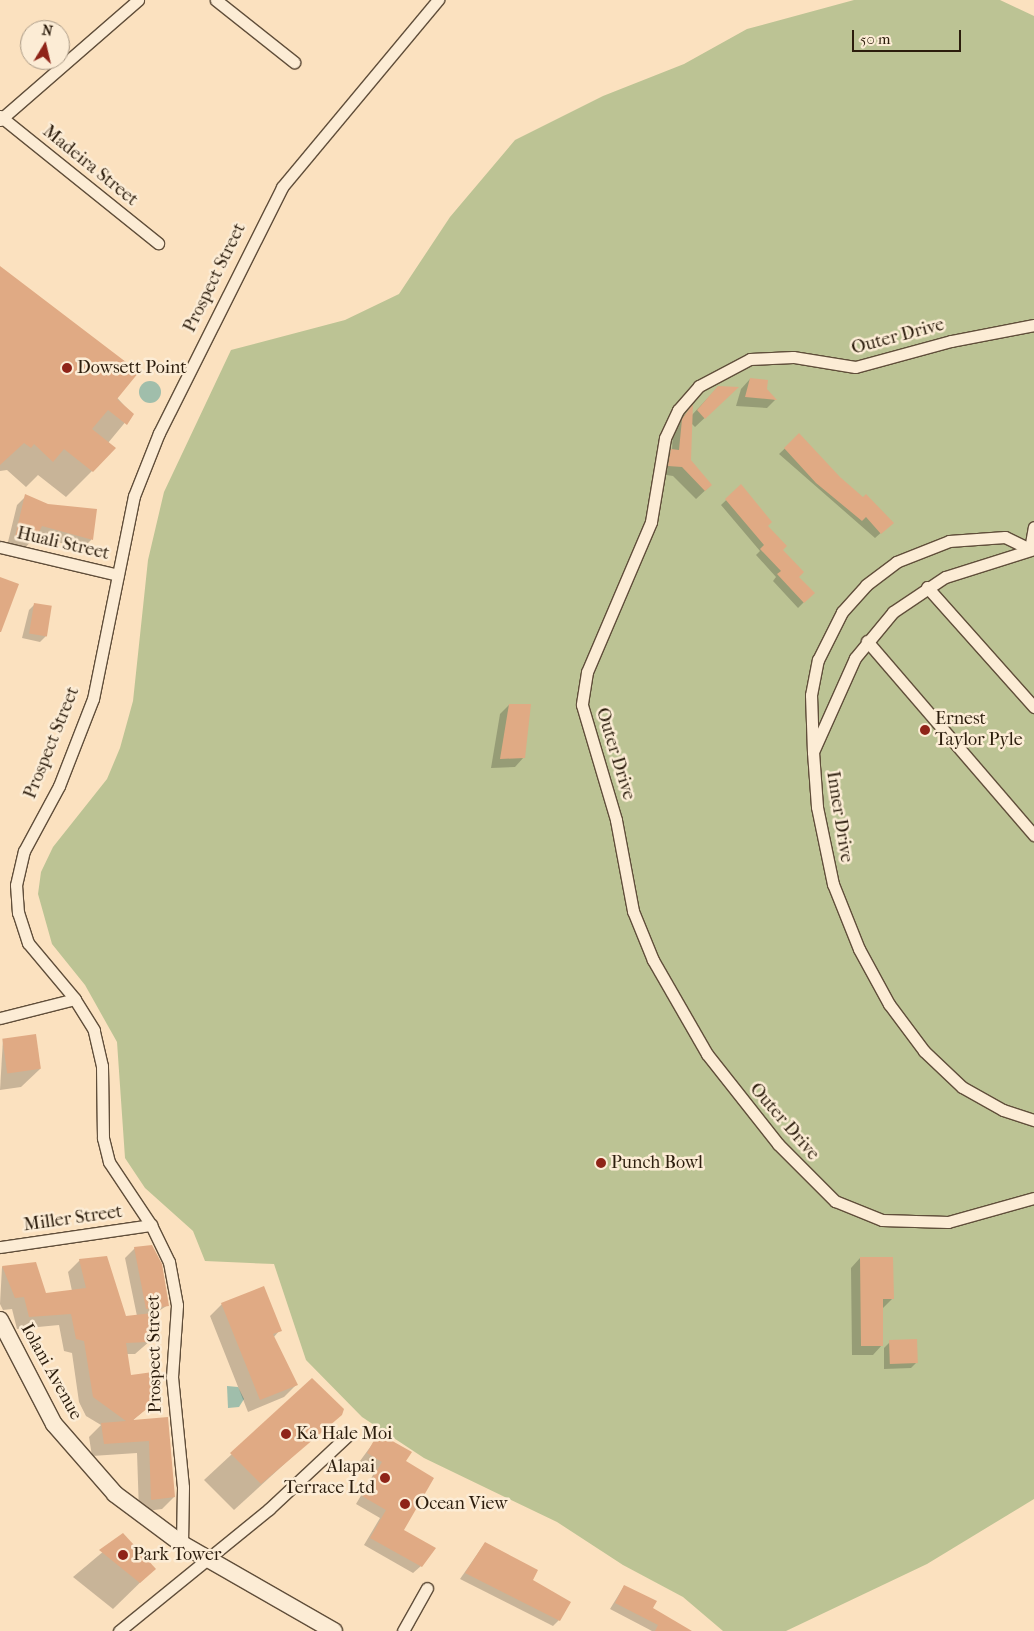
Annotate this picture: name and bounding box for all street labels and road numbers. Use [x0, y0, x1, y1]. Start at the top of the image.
street label: Madeira Street [38, 121, 142, 211]
street label: Prospect Street [179, 220, 251, 336]
street label: Outer Drive [849, 314, 947, 360]
street label: Huali Street [15, 523, 111, 565]
street label: Prospect Street [20, 684, 84, 802]
street label: Outer Drive [591, 705, 639, 803]
street label: Inner Drive [821, 770, 857, 864]
street label: Outer Drive [745, 1079, 823, 1165]
street label: Miller Street [22, 1201, 124, 1237]
street label: Prospect Street [143, 1295, 167, 1413]
street label: Iolani Avenue [16, 1320, 86, 1424]

